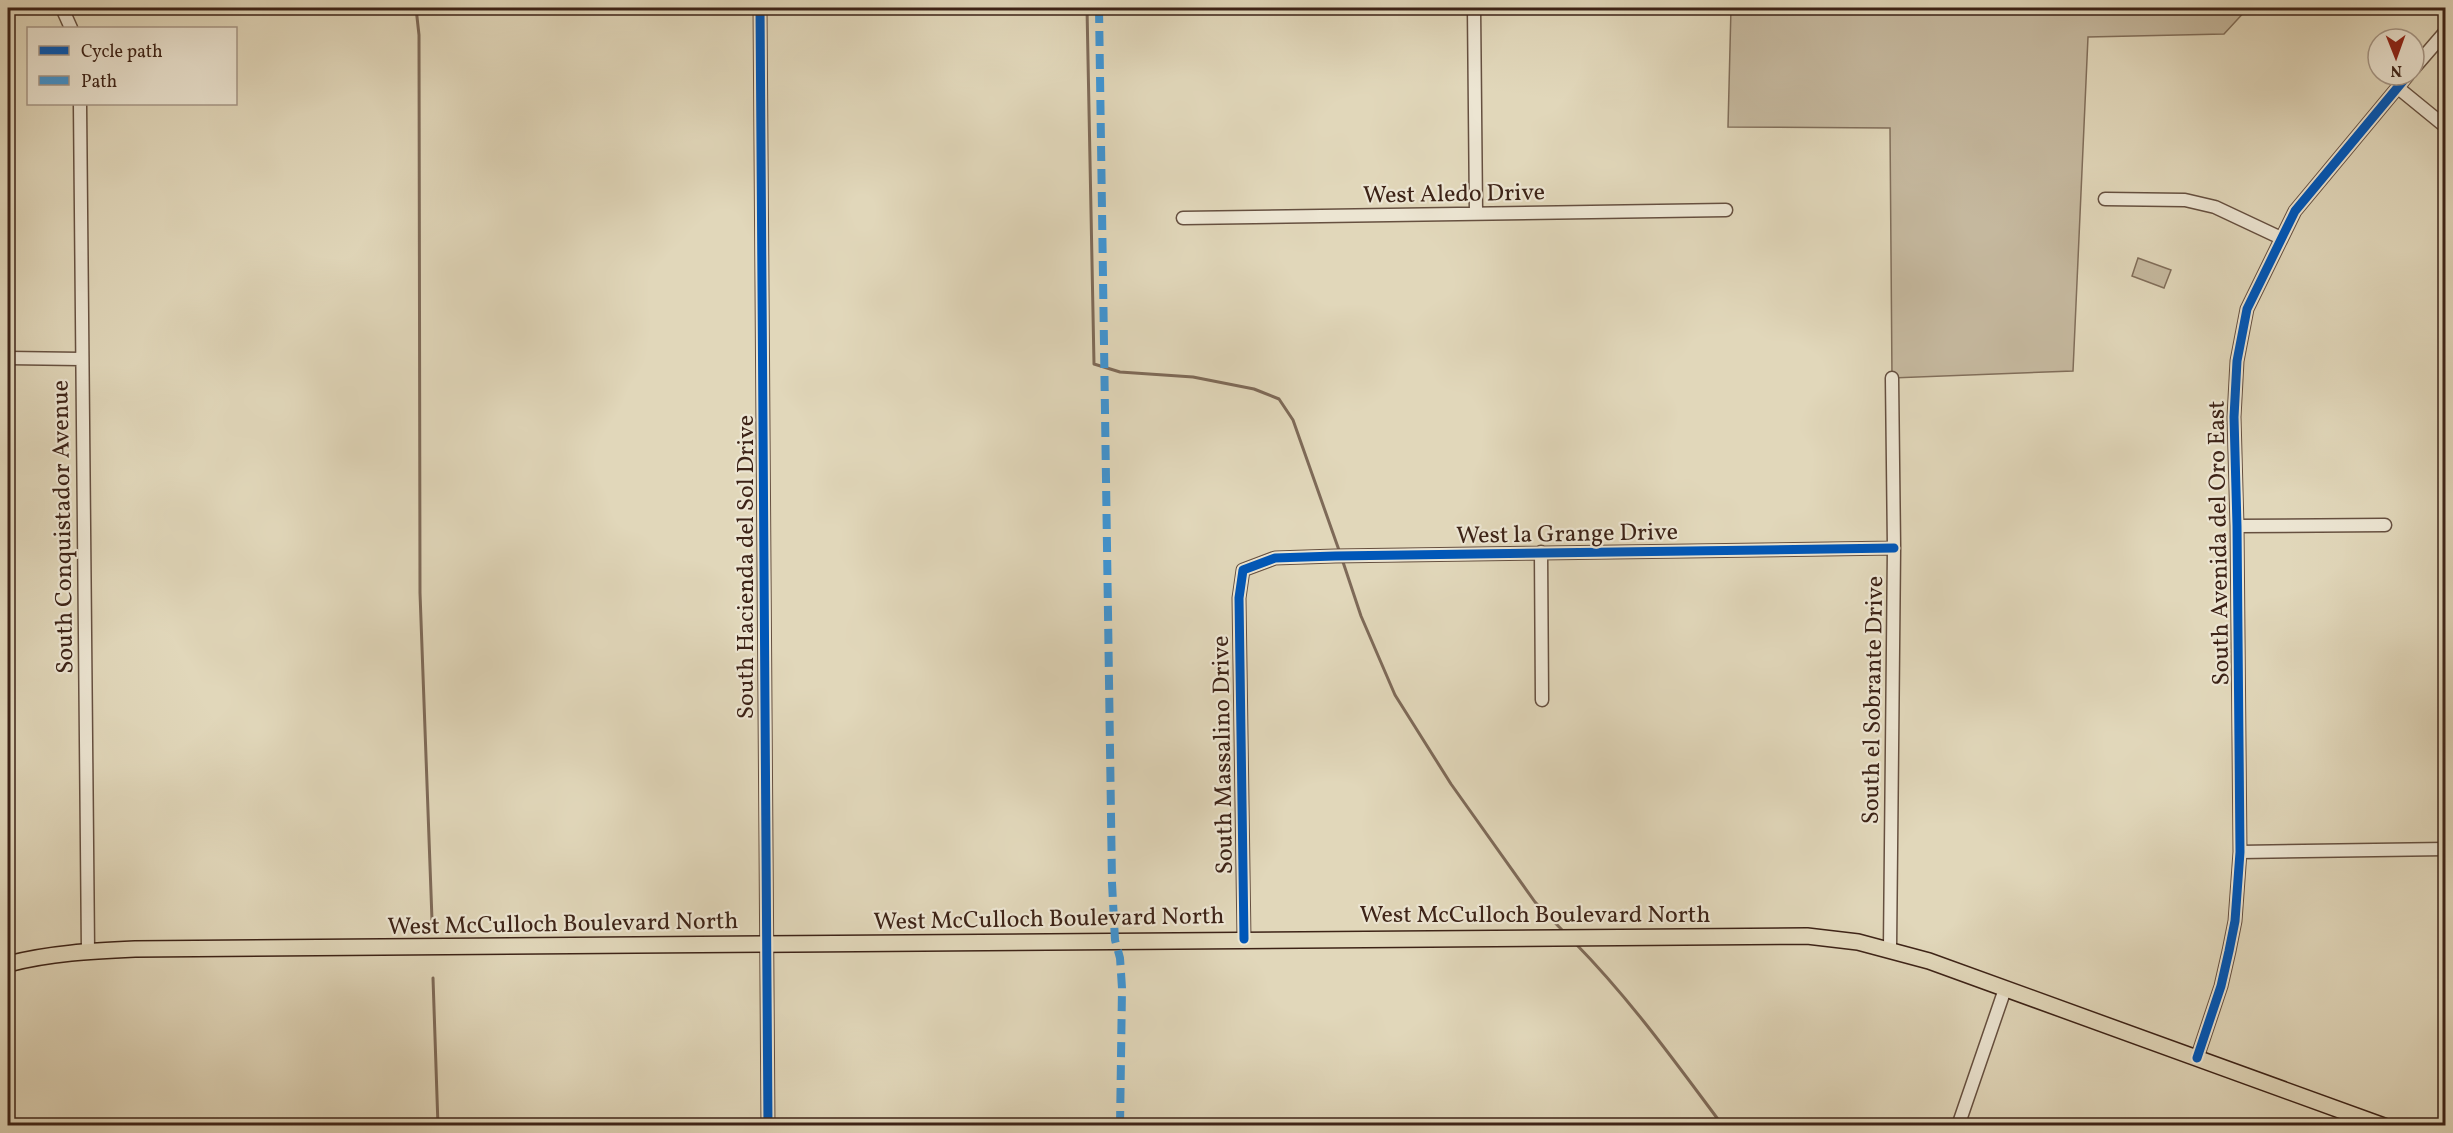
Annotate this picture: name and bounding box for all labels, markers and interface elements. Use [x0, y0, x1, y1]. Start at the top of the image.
legend [27, 27, 237, 105]
north arrow [2366, 27, 2426, 87]
text: Cycle path [81, 40, 163, 65]
text: N [2390, 59, 2402, 81]
text: Path [81, 70, 117, 95]
street label: West Aledo Drive [1363, 176, 1545, 214]
street label: South Conquistador Avenue [44, 380, 84, 674]
street label: South Avenida del Oro East [2201, 400, 2239, 686]
street label: South Hacienda del Sol Drive [730, 415, 764, 719]
street label: West la Grange Drive [1456, 516, 1678, 554]
street label: South el Sobrante Drive [1855, 575, 1893, 825]
street label: South Massalino Drive [1205, 635, 1243, 875]
street label: West McCulloch Boulevard North [1359, 899, 1711, 933]
street label: West McCulloch Boulevard North [873, 900, 1225, 940]
street label: West McCulloch Boulevard North [387, 905, 739, 945]

